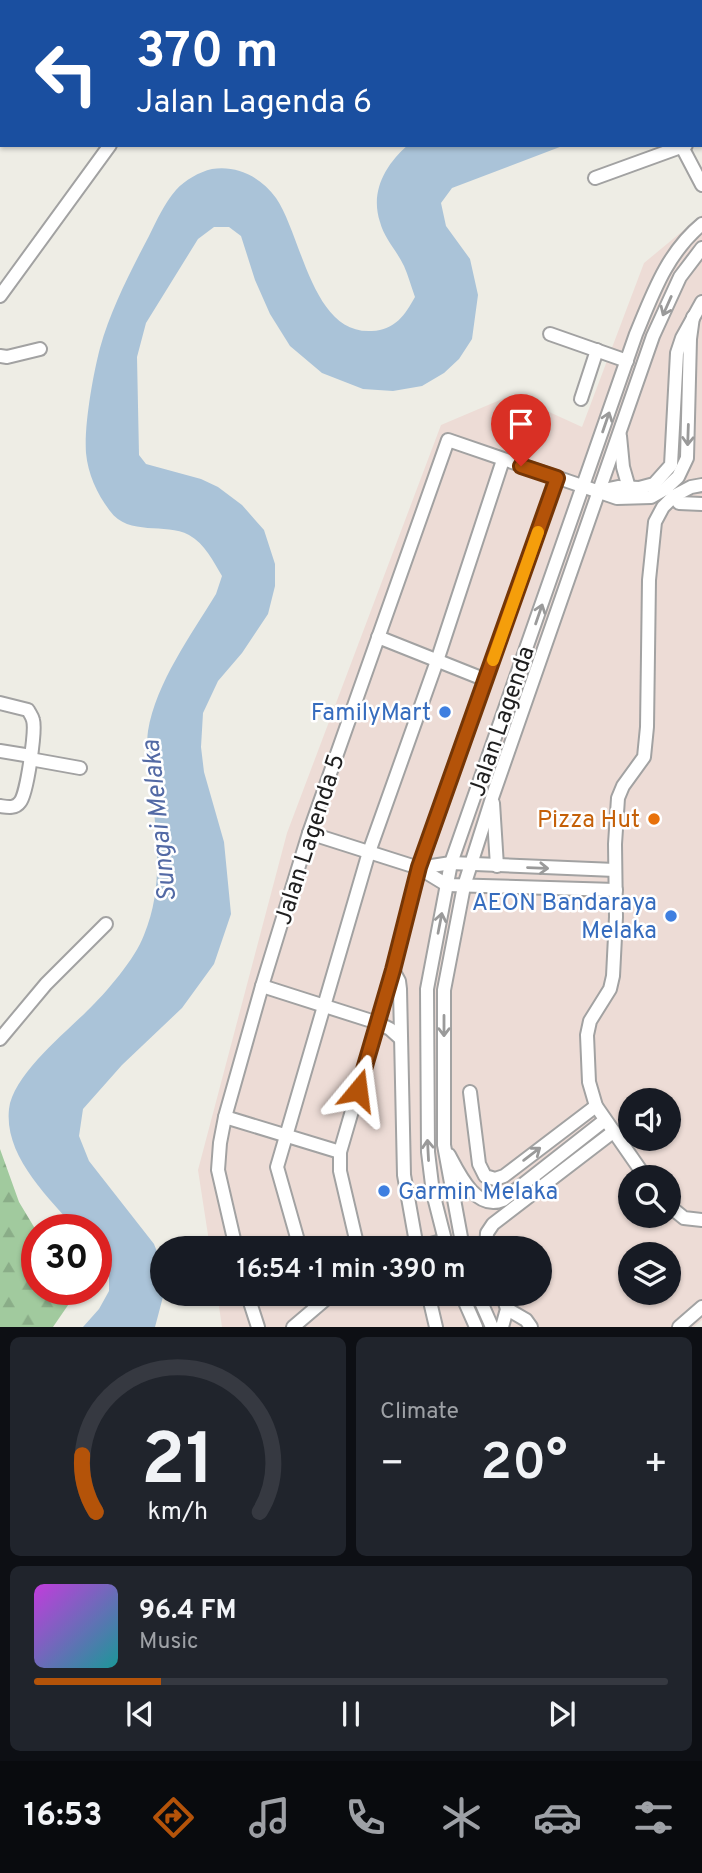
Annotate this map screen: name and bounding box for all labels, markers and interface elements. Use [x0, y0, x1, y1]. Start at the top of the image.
text: 370 m [136, 23, 278, 85]
icon: left [21, 28, 112, 119]
text: Jalan Lagenda 6 [136, 84, 372, 124]
one-way arrow [660, 294, 673, 316]
pin [491, 394, 551, 466]
icon: arrive [502, 405, 540, 443]
one-way arrow [601, 411, 613, 433]
one-way arrow [681, 423, 694, 446]
one-way arrow [533, 603, 546, 625]
street label: Jalan Lagenda [463, 643, 543, 801]
place label: FamilyMart [311, 699, 431, 729]
marker: FamilyMart [437, 704, 453, 720]
water label: Sungai Melaka [136, 738, 185, 903]
street label: Jalan Lagenda 5 [269, 751, 353, 929]
place label: Pizza Hut [537, 806, 640, 836]
marker: Pizza Hut [646, 811, 662, 827]
one-way arrow [526, 861, 549, 874]
place label: AEON Bandaraya Melaka [472, 889, 657, 947]
marker: AEON Bandaraya Melaka [663, 908, 679, 924]
one-way arrow [433, 912, 447, 935]
one-way arrow [437, 1014, 451, 1037]
position arrow [321, 1053, 395, 1127]
map controls [618, 1088, 681, 1305]
button: sound [618, 1088, 681, 1151]
one-way arrow [421, 1139, 434, 1161]
one-way arrow [523, 1147, 542, 1162]
button: search [618, 1165, 681, 1228]
place label: Garmin Melaka [398, 1178, 558, 1208]
marker: Garmin Melaka [376, 1183, 392, 1199]
speed limit sign: 30 [21, 1214, 112, 1305]
button: layers [618, 1242, 681, 1305]
text: 16:54 · 1 min · 390 m [236, 1254, 466, 1287]
text: Climate [380, 1398, 459, 1427]
text: 21 [141, 1419, 215, 1511]
text: 20° [480, 1432, 568, 1498]
text: − [380, 1441, 405, 1490]
text: + [643, 1441, 668, 1490]
text: km/h [148, 1497, 208, 1529]
text: 96.4 FM [139, 1595, 236, 1628]
text: Music [139, 1628, 199, 1657]
icon: previous [121, 1695, 159, 1733]
icon: pause [332, 1695, 370, 1733]
icon: next [543, 1695, 581, 1733]
icon: directions [149, 1793, 198, 1842]
icon: music [245, 1793, 294, 1842]
icon: phone [341, 1793, 390, 1842]
icon: climate [437, 1793, 486, 1842]
icon: car [533, 1793, 582, 1842]
icon: filters [629, 1793, 678, 1842]
text: 16:53 [24, 1797, 102, 1837]

